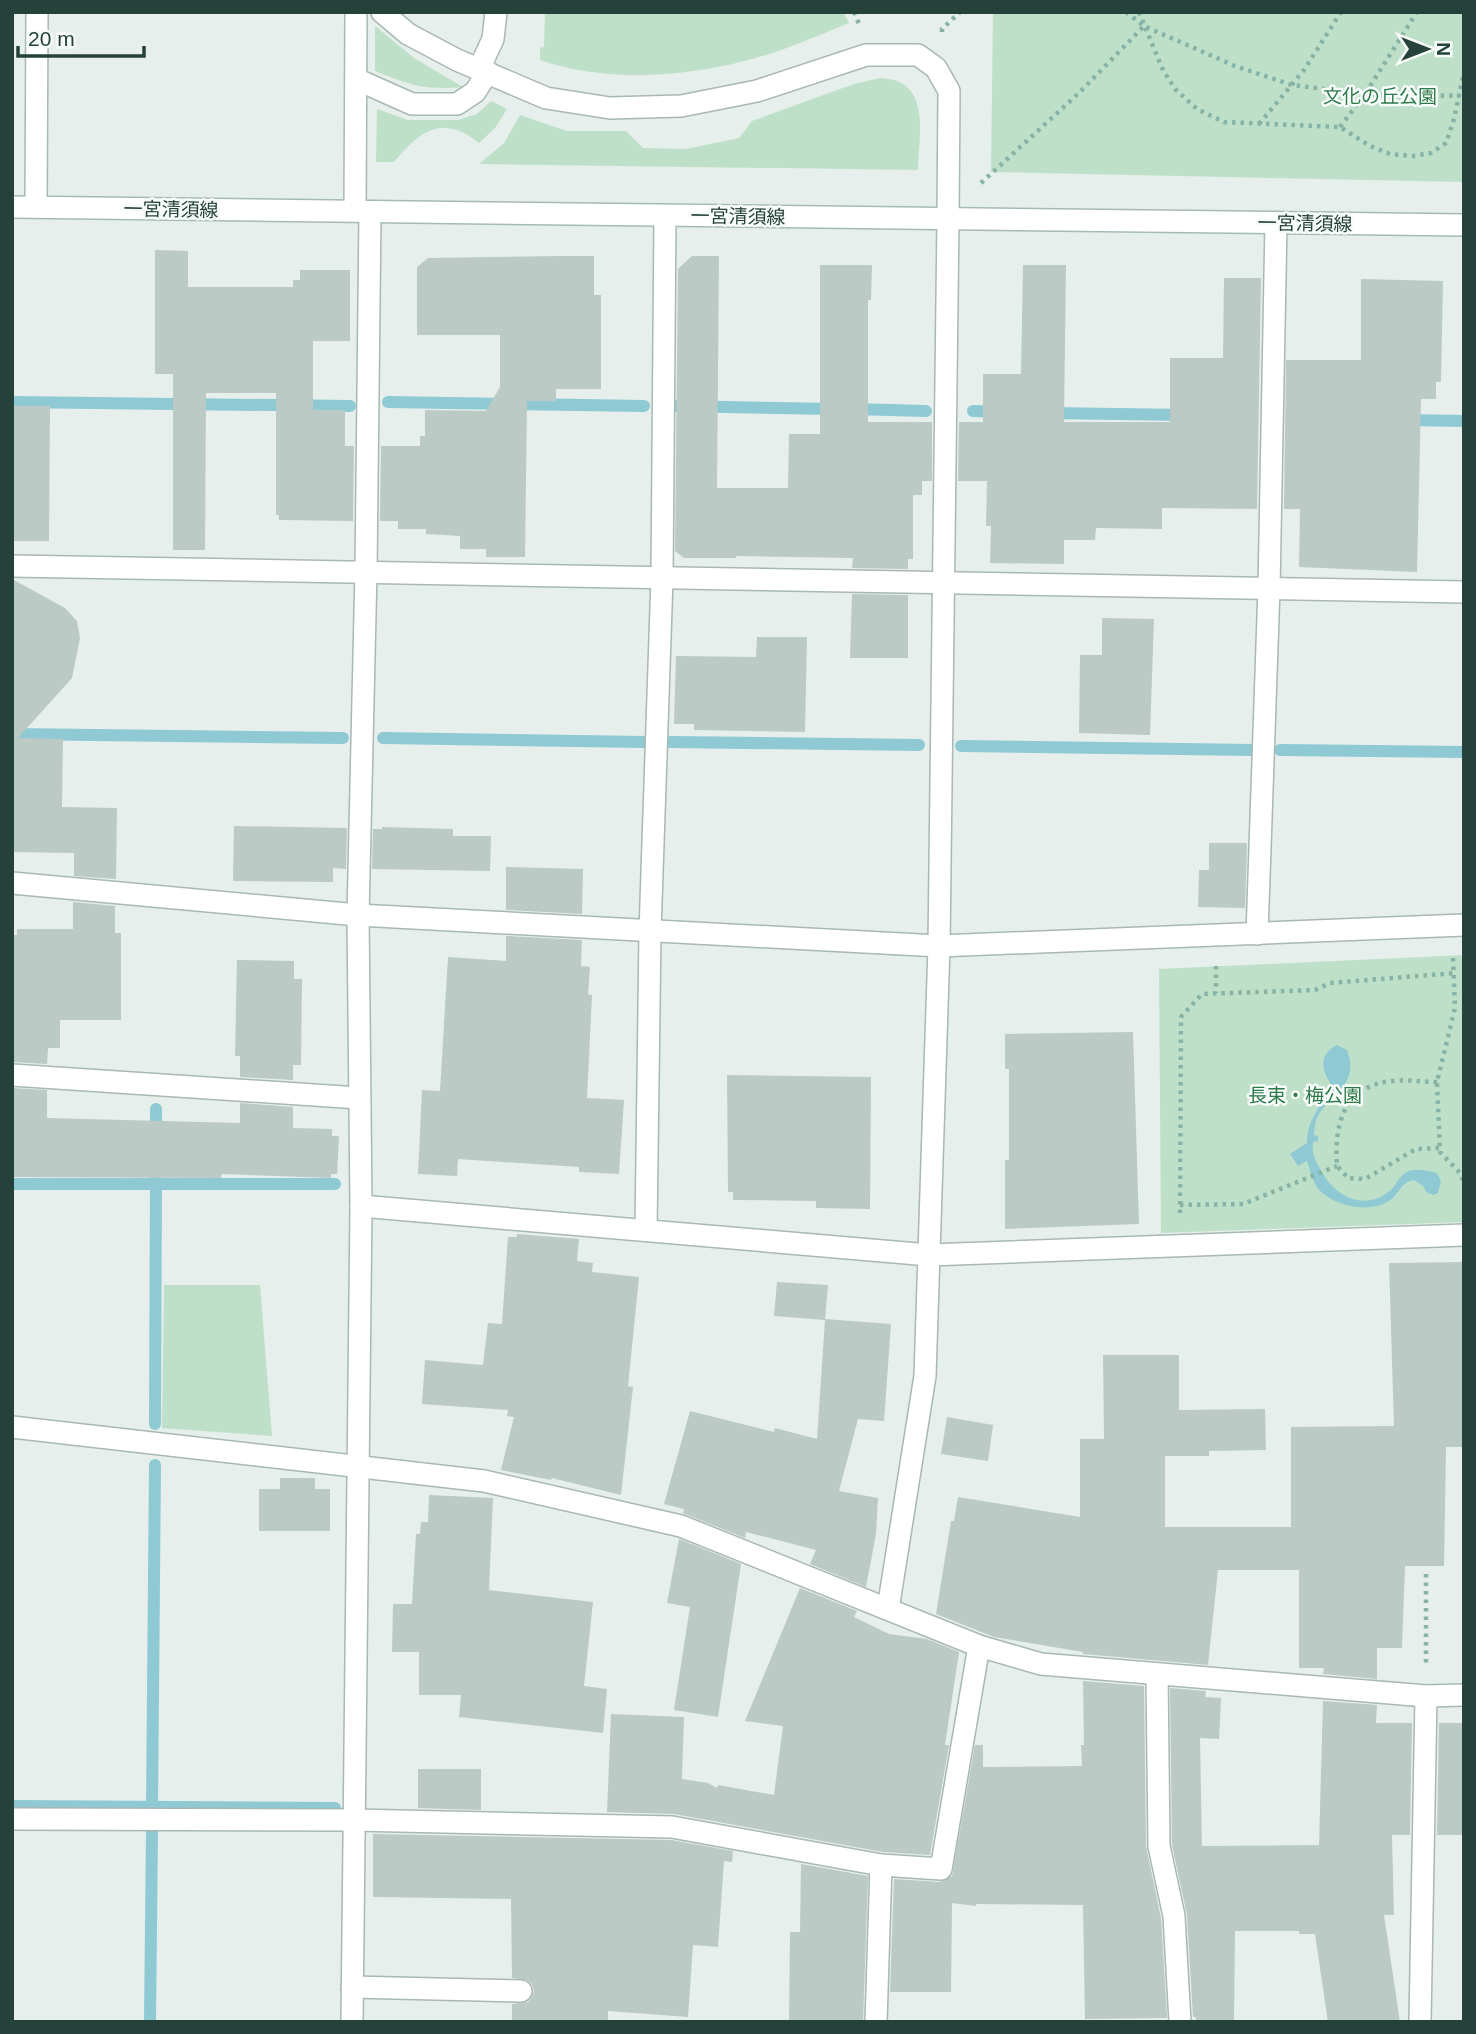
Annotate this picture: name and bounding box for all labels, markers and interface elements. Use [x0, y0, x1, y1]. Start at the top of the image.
scale bar [18, 14, 144, 58]
north arrow [1392, 14, 1462, 84]
text: 20 m [28, 27, 75, 50]
text: N [1433, 42, 1454, 56]
park label: 文化の丘公園 [1323, 86, 1437, 107]
street label: 一宮清須線 [123, 198, 219, 221]
street label: 一宮清須線 [690, 205, 786, 228]
street label: 一宮清須線 [1257, 212, 1353, 235]
park label: 長束・梅公園 [1248, 1085, 1362, 1106]

